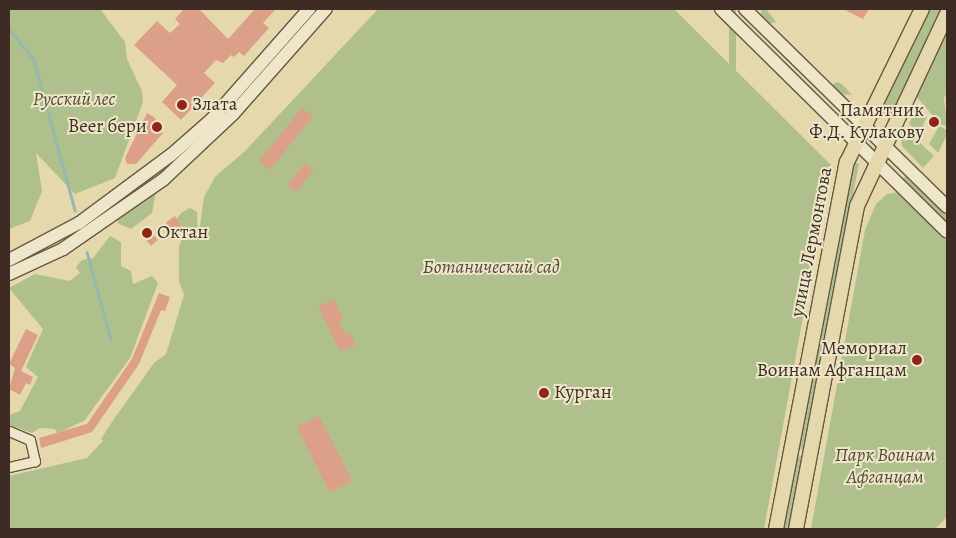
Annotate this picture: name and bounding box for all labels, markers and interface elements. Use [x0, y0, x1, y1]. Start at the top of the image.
park label: Русский лес [33, 89, 115, 111]
place label: Злата [192, 94, 237, 116]
marker: Злата [176, 99, 188, 111]
place label: Памятник Ф.Д. Кулакову [809, 100, 924, 144]
place label: Beer бери [68, 116, 147, 138]
marker: Памятник Ф.Д. Кулакову [928, 116, 940, 128]
marker: Beer бери [151, 121, 163, 133]
street label: улица Лермонтова [786, 165, 838, 319]
place label: Октан [157, 222, 208, 244]
marker: Октан [141, 227, 153, 239]
park label: Ботанический сад [422, 257, 560, 279]
place label: Мемориал Воинам Афганцам [757, 338, 907, 382]
marker: Мемориал Воинам Афганцам [911, 354, 923, 366]
place label: Курган [554, 382, 612, 404]
marker: Курган [538, 387, 550, 399]
park label: Парк Воинам Афганцам [835, 445, 935, 489]

